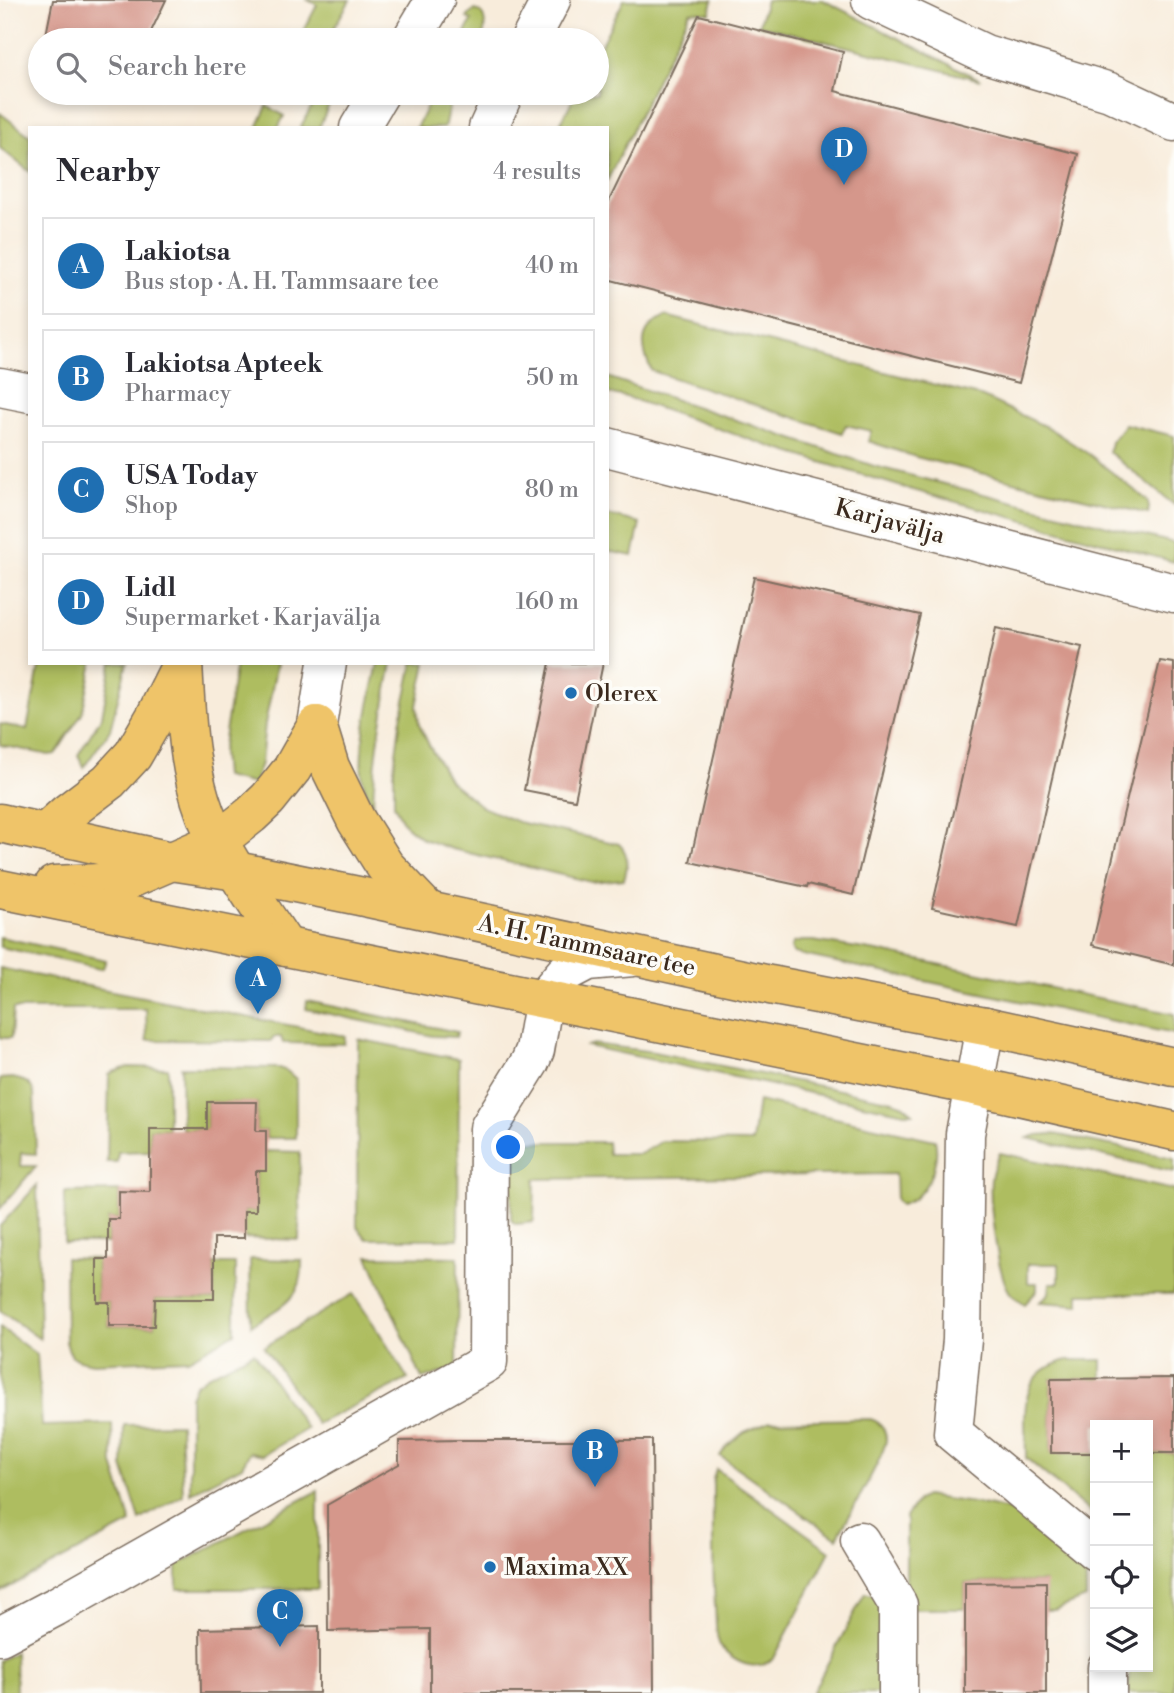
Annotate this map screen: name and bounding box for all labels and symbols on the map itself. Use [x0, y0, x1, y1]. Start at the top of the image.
pin: D [821, 127, 867, 185]
street label: Karjavälja [832, 493, 949, 551]
place label: Olerex [585, 679, 658, 709]
marker: Olerex [563, 685, 579, 701]
street label: A. H. Tammsaare tee [474, 908, 698, 984]
pin: A [235, 956, 281, 1014]
your location [491, 1130, 525, 1164]
pin: B [572, 1429, 618, 1487]
place label: Maxima XX [504, 1553, 629, 1583]
marker: Maxima XX [482, 1559, 498, 1575]
pin: C [257, 1589, 303, 1647]

